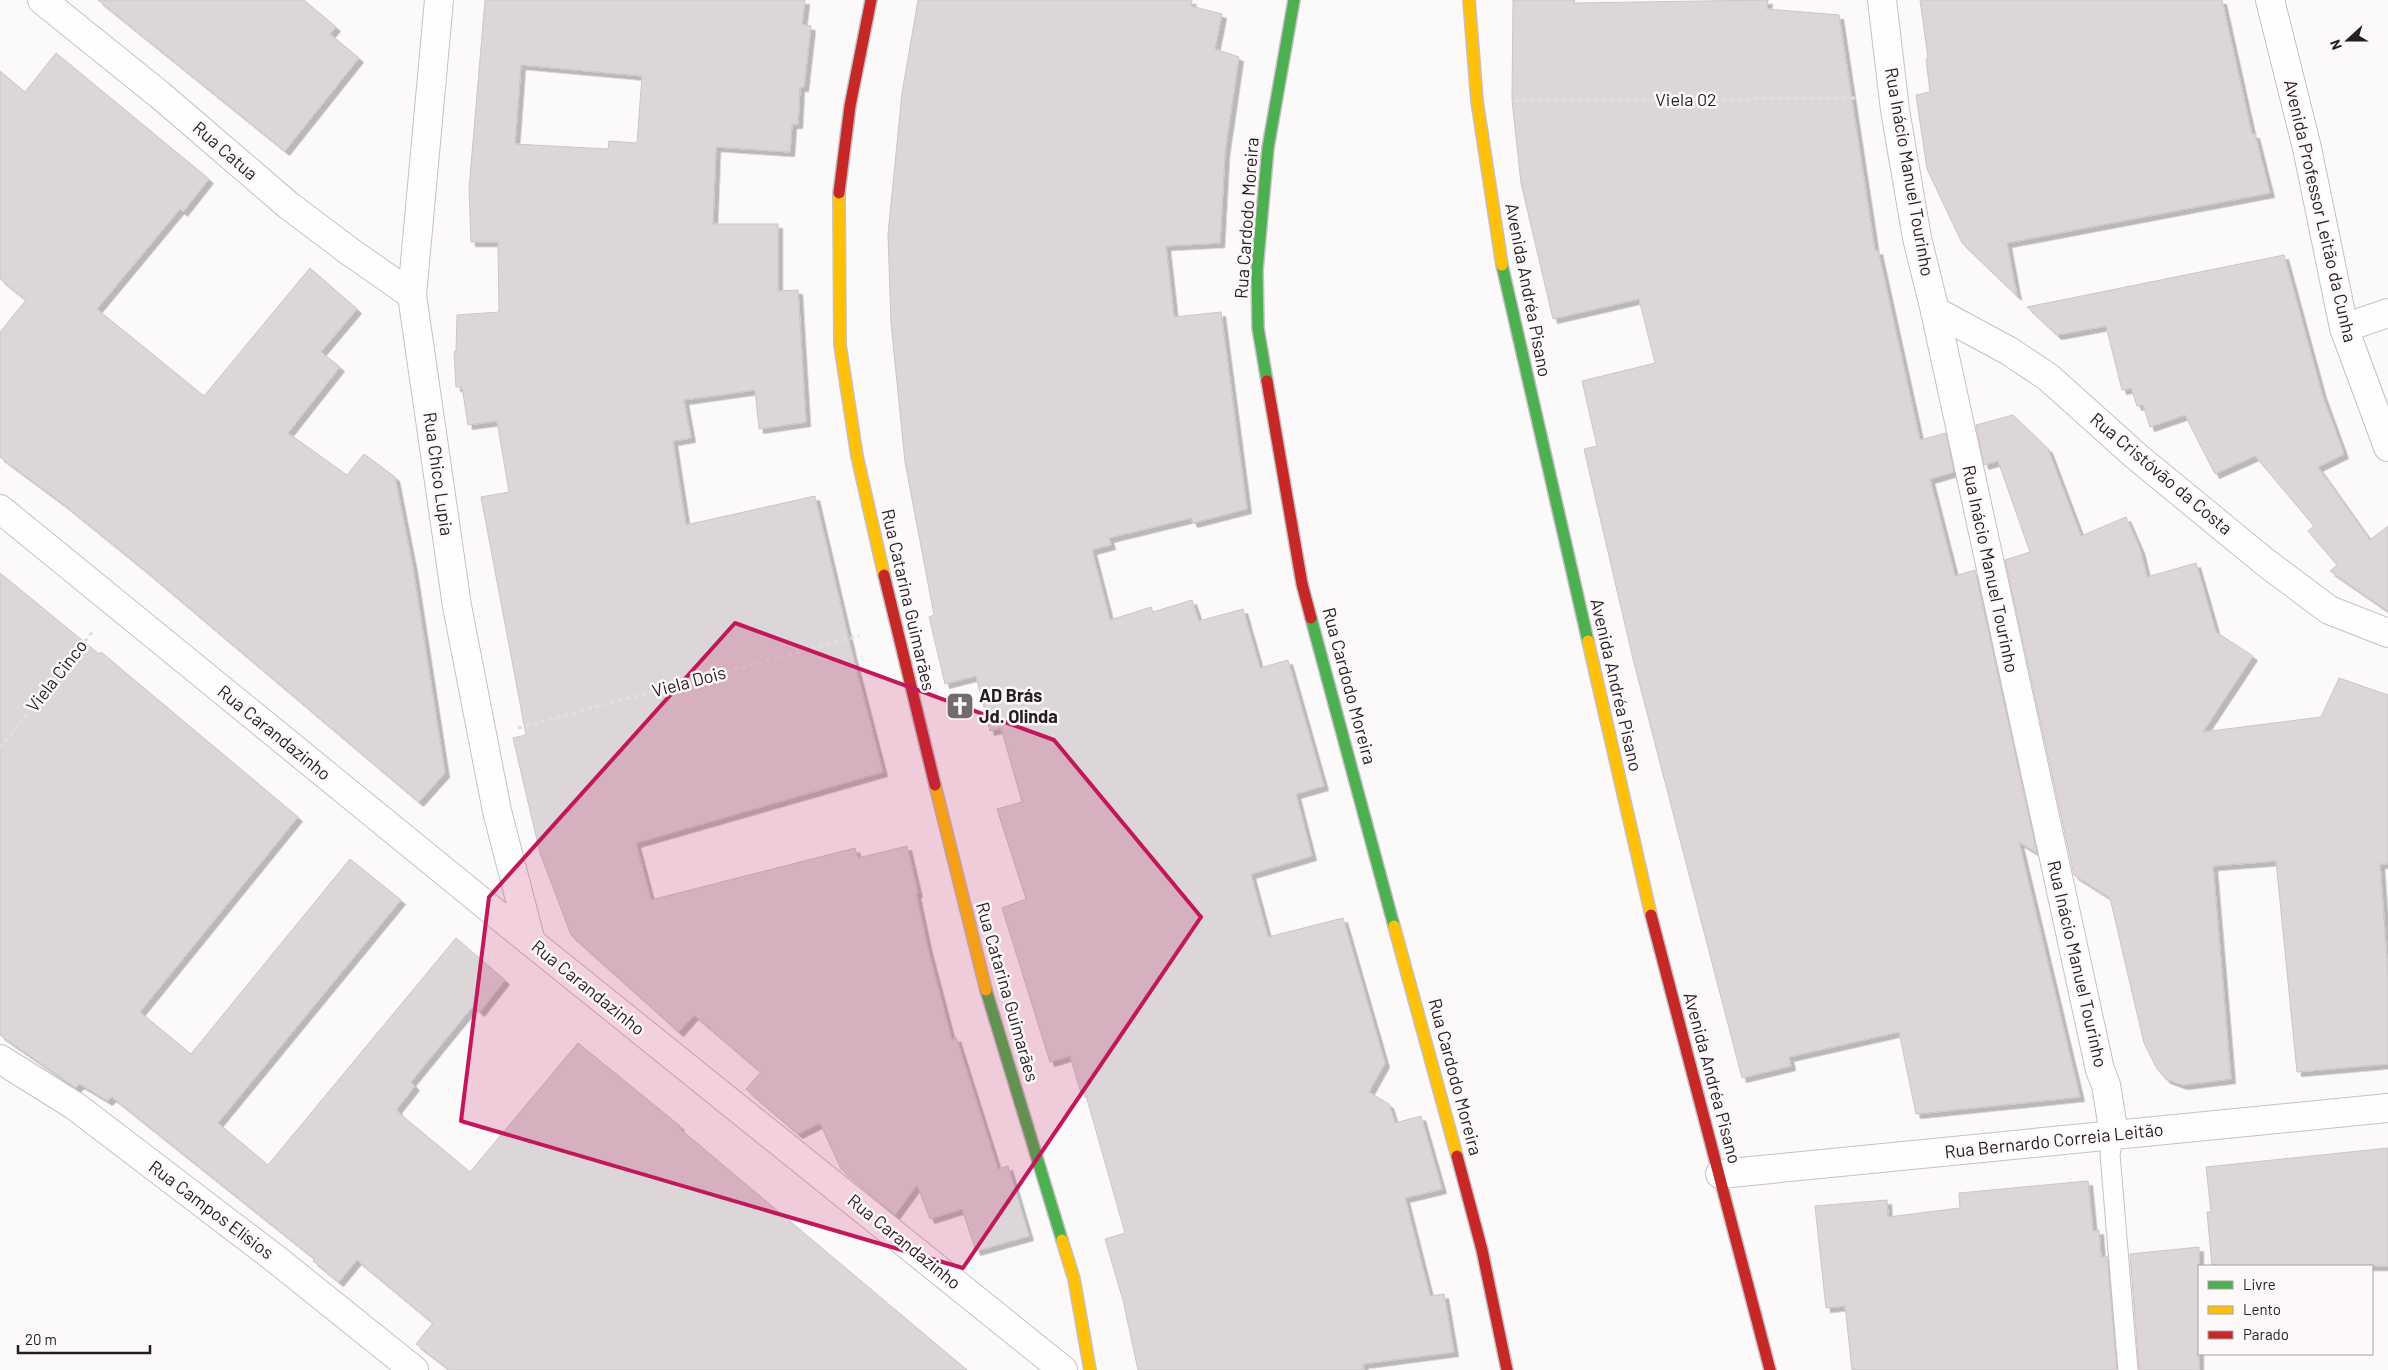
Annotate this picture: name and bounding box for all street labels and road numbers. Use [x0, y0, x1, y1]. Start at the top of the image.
street label: Rua Inácio Manuel Tourinho [1881, 66, 1939, 278]
street label: Avenida Professor Leitão da Cunha [2280, 77, 2362, 344]
street label: Viela 02 [1655, 88, 1717, 110]
street label: Rua Catua [189, 116, 263, 184]
street label: Rua Cardodo Moreira [1229, 136, 1263, 299]
street label: Avenida Andréa Pisano [1501, 201, 1557, 379]
street label: Rua Cristóvão da Costa [2086, 408, 2237, 539]
street label: Rua Chico Lupia [419, 410, 459, 537]
street label: Rua Inácio Manuel Tourinho [1958, 463, 2024, 675]
street label: Rua Catarina Guimarães [877, 507, 941, 693]
street label: Avenida Andréa Pisano [1586, 596, 1648, 773]
street label: Rua Cardodo Moreira [1318, 605, 1382, 767]
street label: Viela Cinco [21, 635, 91, 716]
street label: Viela Dois [649, 661, 728, 701]
street label: Rua Carandazinho [214, 680, 336, 785]
street label: Rua Inácio Manuel Tourinho [2043, 858, 2112, 1069]
street label: Rua Catarina Guimarães [972, 899, 1044, 1084]
street label: Rua Carandazinho [528, 935, 650, 1040]
street label: Avenida Andréa Pisano [1679, 990, 1746, 1166]
street label: Rua Cardodo Moreira [1424, 996, 1488, 1158]
street label: Rua Bernardo Correia Leitão [1943, 1118, 2164, 1162]
street label: Rua Campos Elísios [145, 1155, 278, 1263]
street label: Rua Carandazinho [844, 1189, 966, 1294]

